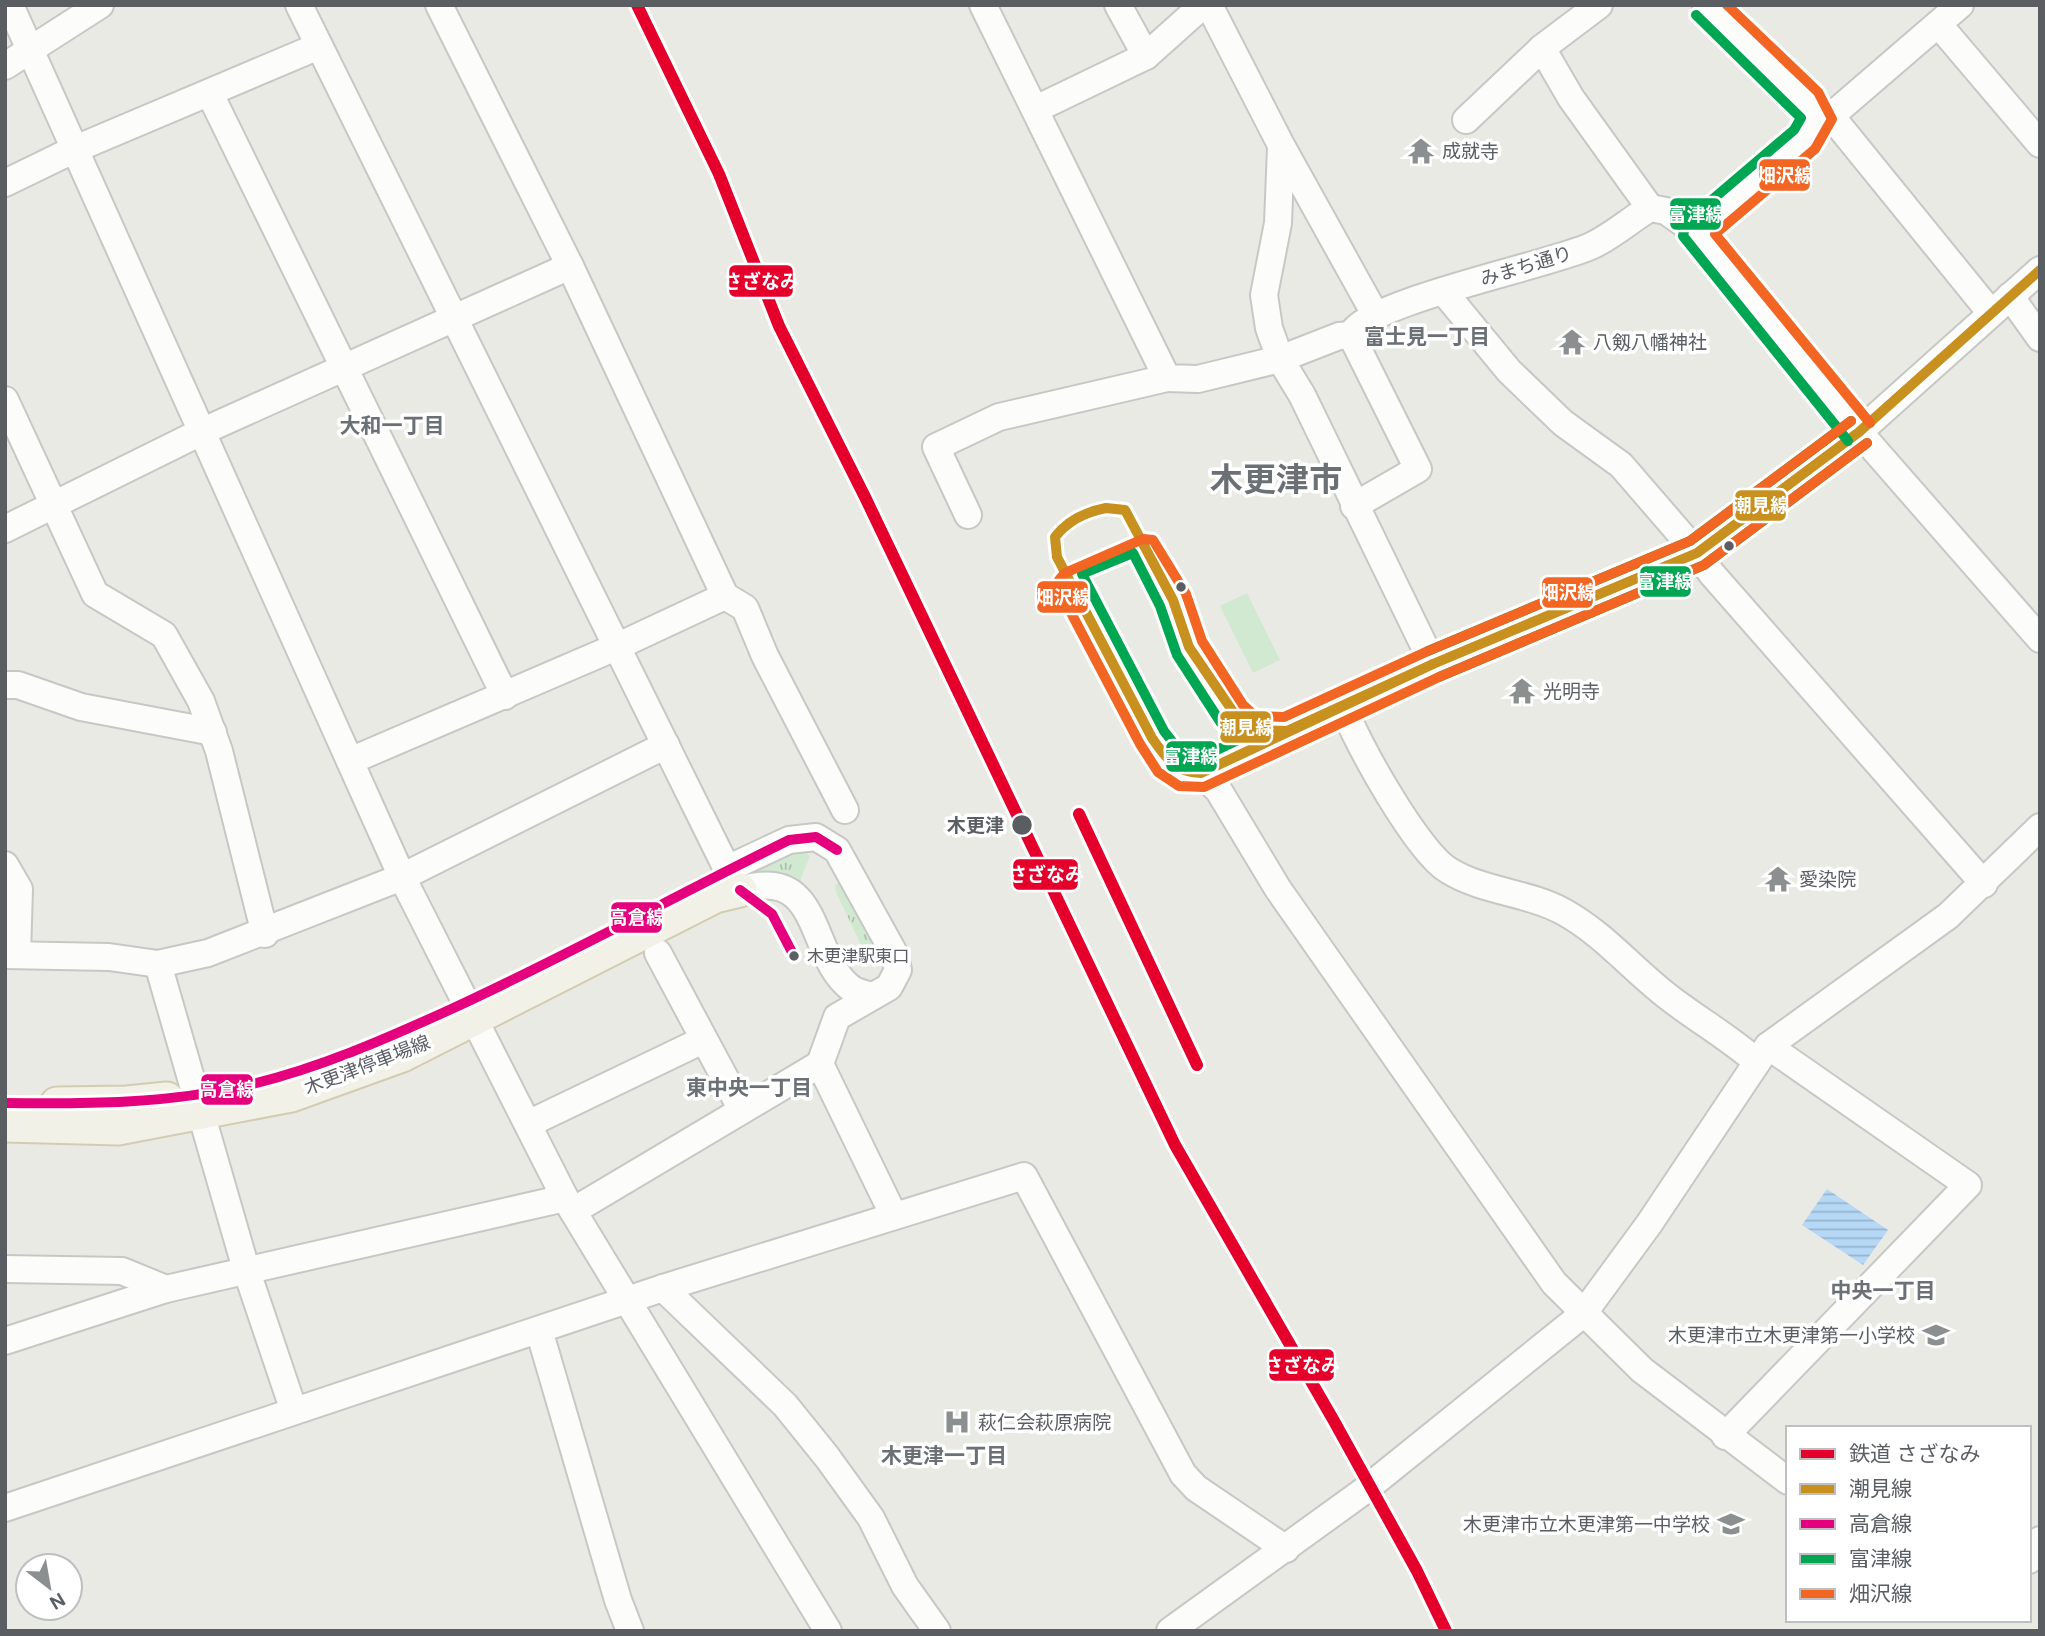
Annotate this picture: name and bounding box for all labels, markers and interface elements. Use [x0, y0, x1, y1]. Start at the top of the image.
temple icon: 成就寺 [1406, 136, 1436, 166]
place label: 成就寺 [1442, 139, 1499, 164]
line badge: 畑沢線 [1758, 158, 1811, 192]
text: 畑沢線 [1756, 163, 1814, 188]
line badge: 富津線 [1669, 197, 1722, 231]
text: 富津線 [1667, 202, 1725, 227]
street label: みまち通り [1477, 240, 1575, 292]
line badge: さざなみ [728, 264, 794, 298]
text: さざなみ [723, 269, 799, 294]
district label: 富士見一丁目 [1364, 323, 1490, 351]
temple icon: 八剱八幡神社 [1557, 327, 1587, 357]
place label: 八剱八幡神社 [1593, 330, 1707, 355]
district label: 大和一丁目 [340, 412, 445, 440]
district label: 木更津市 [1210, 458, 1342, 501]
line badge: 潮見線 [1734, 489, 1787, 522]
text: 潮見線 [1732, 493, 1790, 518]
unlabelled marker [1722, 539, 1736, 553]
line badge: 富津線 [1639, 565, 1692, 598]
text: 富津線 [1636, 569, 1694, 594]
line badge: 畑沢線 [1541, 576, 1594, 609]
line badge: 畑沢線 [1036, 580, 1089, 614]
unlabelled marker [1174, 580, 1188, 594]
text: 畑沢線 [1539, 580, 1597, 605]
text: 畑沢線 [1034, 585, 1092, 610]
temple icon: 光明寺 [1507, 676, 1537, 706]
place label: 光明寺 [1543, 679, 1600, 704]
line badge: 潮見線 [1219, 710, 1272, 744]
text: 潮見線 [1217, 715, 1275, 740]
line badge: 富津線 [1165, 740, 1218, 773]
text: 富津線 [1162, 744, 1220, 769]
place label: 木更津 [947, 813, 1004, 838]
marker: 木更津 [1010, 813, 1034, 837]
line badge: さざなみ [1012, 858, 1079, 891]
text: さざなみ [1008, 862, 1084, 887]
temple icon: 愛染院 [1763, 864, 1793, 894]
place label: 愛染院 [1799, 867, 1856, 892]
line badge: 高倉線 [610, 901, 663, 934]
text: 高倉線 [608, 905, 666, 930]
place label: 木更津駅東口 [807, 945, 909, 967]
marker: 木更津駅東口 [787, 949, 801, 963]
street label: 木更津停車場線 [300, 1029, 434, 1101]
line badge: 高倉線 [200, 1073, 254, 1106]
district label: 東中央一丁目 [686, 1074, 812, 1102]
text: 高倉線 [198, 1077, 256, 1102]
district label: 中央一丁目 [1831, 1277, 1936, 1305]
school or university icon: 木更津市立木更津第一小学校 [1921, 1320, 1951, 1350]
place label: 木更津市立木更津第一小学校 [1668, 1323, 1915, 1348]
line badge: さざなみ [1268, 1348, 1335, 1382]
text: さざなみ [1264, 1353, 1340, 1378]
hospital icon: 萩仁会萩原病院 [942, 1407, 972, 1437]
place label: 萩仁会萩原病院 [978, 1410, 1111, 1435]
legend [1786, 1426, 2031, 1622]
text: 鉄道 さざなみ [1849, 1440, 1981, 1468]
district label: 木更津一丁目 [881, 1442, 1007, 1470]
text: 潮見線 [1849, 1475, 1912, 1503]
school or university icon: 木更津市立木更津第一中学校 [1716, 1509, 1746, 1539]
text: 高倉線 [1849, 1510, 1912, 1538]
place label: 木更津市立木更津第一中学校 [1463, 1512, 1710, 1537]
text: 富津線 [1849, 1545, 1912, 1573]
north arrow [14, 1552, 84, 1622]
text: 畑沢線 [1849, 1580, 1912, 1608]
text: N [45, 1587, 70, 1615]

